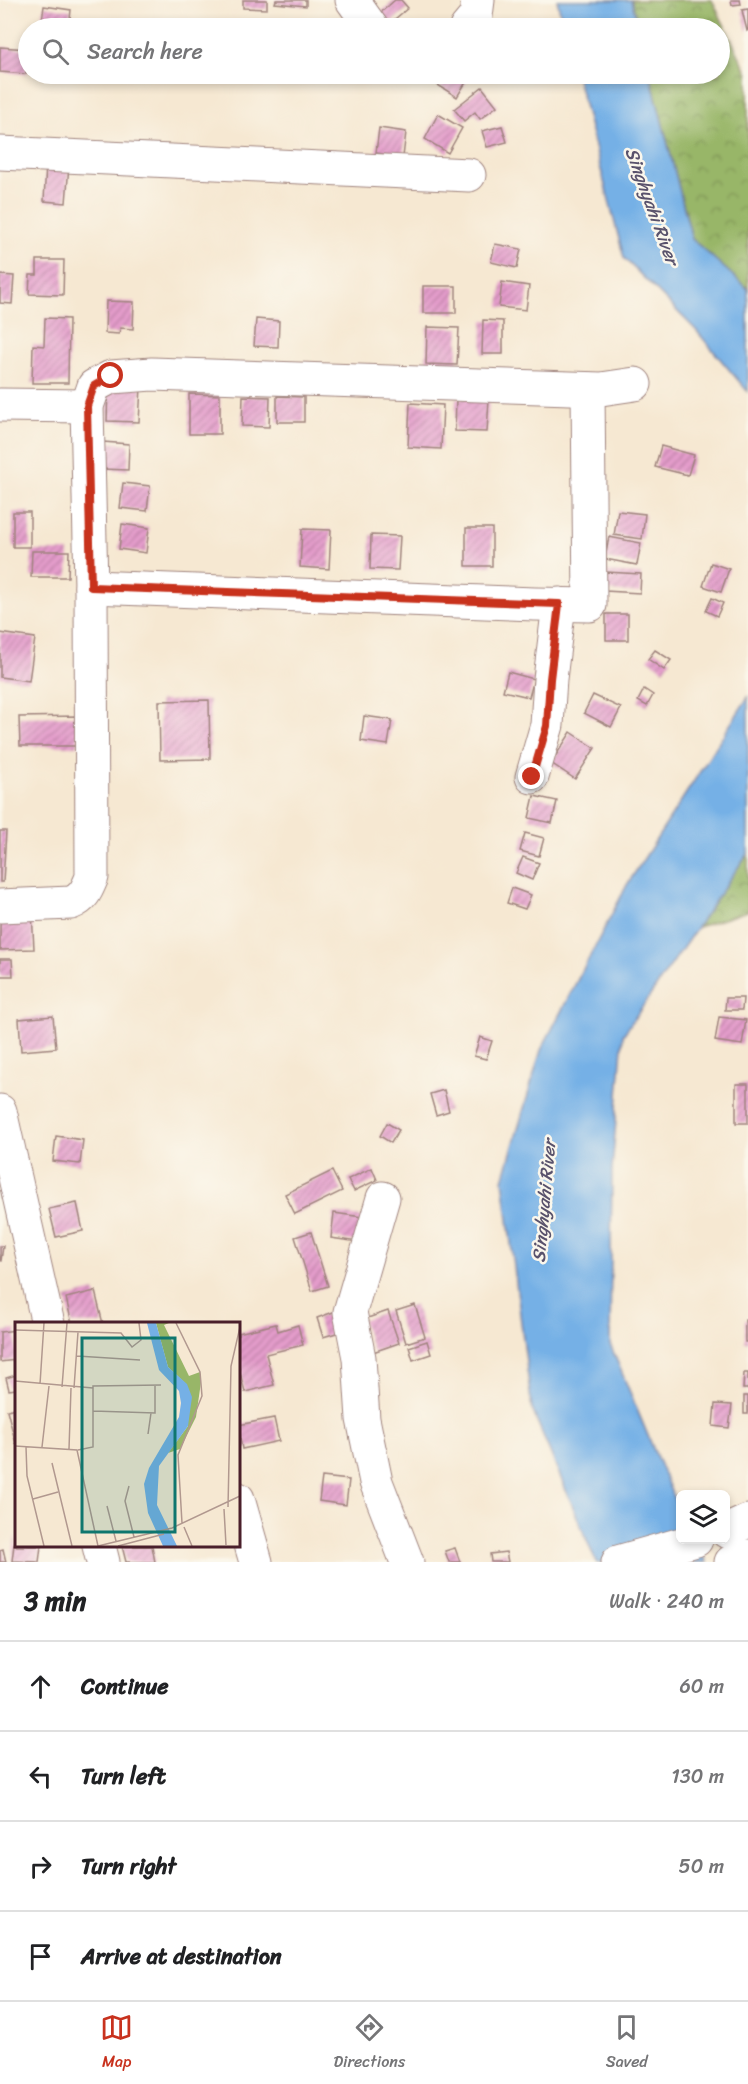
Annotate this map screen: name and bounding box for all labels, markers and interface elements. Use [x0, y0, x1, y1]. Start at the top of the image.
search box [18, 18, 730, 84]
text: Search here [87, 32, 203, 71]
icon: search [39, 35, 72, 68]
water label: Singhyahi River [616, 143, 689, 273]
route start [97, 362, 123, 388]
route end [518, 763, 544, 789]
water label: Singhyahi River [523, 1135, 566, 1264]
inset map [15, 1322, 240, 1547]
map controls [676, 1490, 730, 1544]
button: layers [676, 1490, 730, 1544]
text: 3 min [24, 1578, 86, 1624]
text: Walk · 240 m [609, 1584, 724, 1619]
text: Continue [81, 1667, 169, 1706]
text: 60 m [679, 1669, 724, 1704]
icon: ahead [24, 1670, 57, 1703]
text: Turn left [81, 1757, 166, 1796]
text: 130 m [671, 1759, 724, 1794]
icon: left [24, 1760, 57, 1793]
text: Turn right [81, 1847, 176, 1886]
text: 50 m [679, 1849, 724, 1884]
icon: right [24, 1850, 57, 1883]
text: Arrive at destination [81, 1937, 282, 1976]
icon: arrive [24, 1940, 57, 1973]
tab: Map [100, 2011, 133, 2076]
tab: Directions [334, 2011, 405, 2076]
tab: Saved [606, 2011, 648, 2076]

